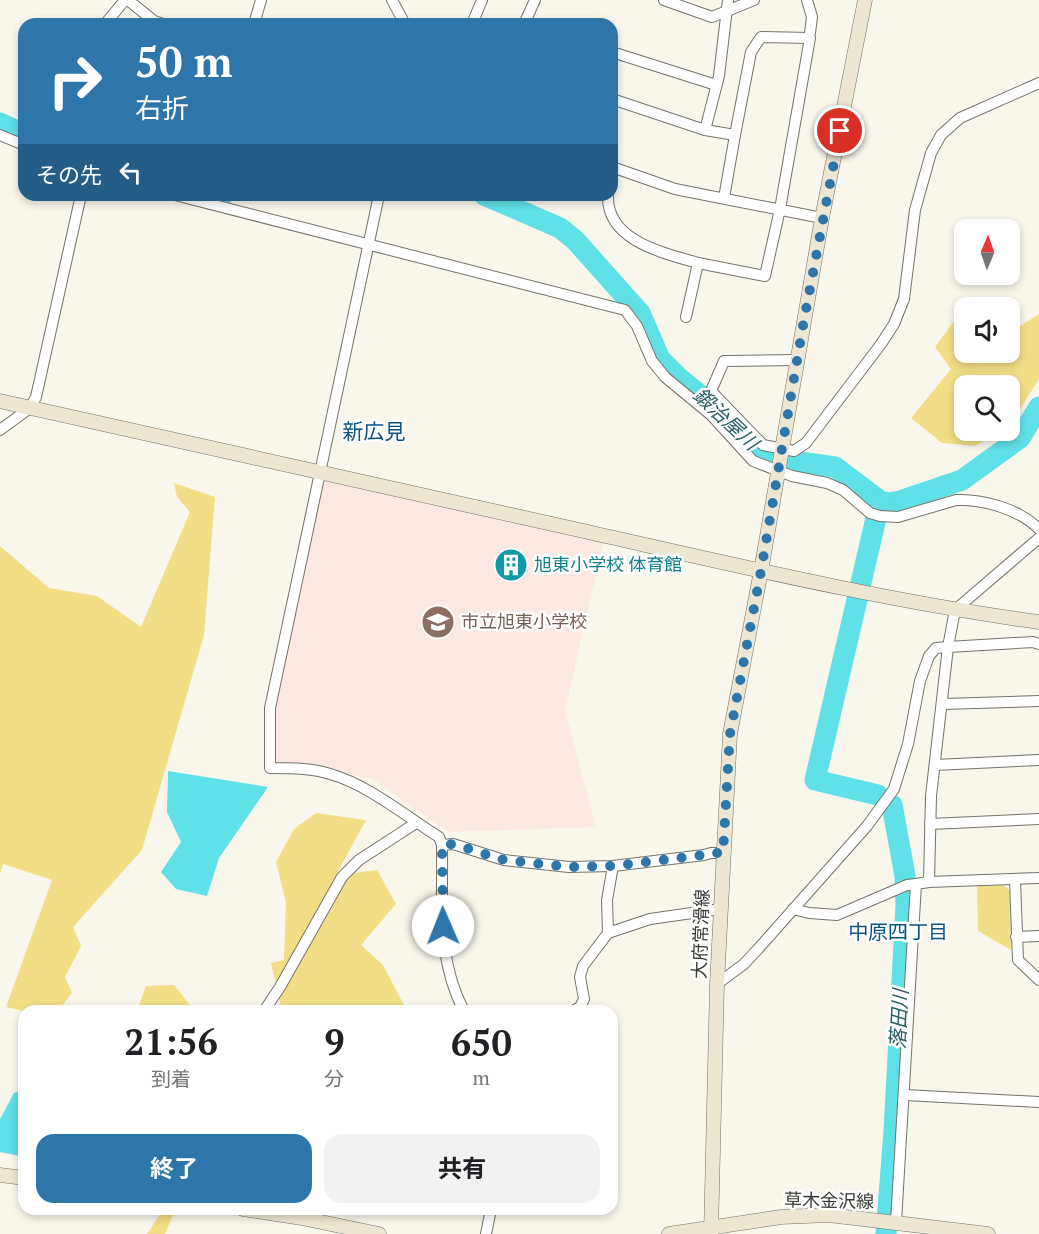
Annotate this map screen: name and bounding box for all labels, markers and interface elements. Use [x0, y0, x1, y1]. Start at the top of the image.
text: 50 m [135, 33, 233, 89]
icon: right [36, 42, 114, 120]
text: 右折 [135, 90, 189, 126]
pin [814, 105, 865, 156]
icon: arrive [823, 114, 856, 147]
icon: left [114, 156, 147, 189]
text: その先 [36, 160, 102, 189]
north arrow [954, 219, 1020, 285]
map controls [954, 219, 1020, 441]
button: sound [954, 297, 1020, 363]
button: search [954, 375, 1020, 441]
water label: 鍛治屋川 [688, 381, 766, 457]
district label: 新広見 [343, 417, 406, 445]
building icon: 旭東小学校 体育館 [493, 547, 529, 583]
place label: 旭東小学校 体育館 [534, 552, 682, 576]
school or university icon: 市立旭東小学校 [420, 604, 456, 640]
place label: 市立旭東小学校 [461, 609, 587, 633]
street label: 大府常滑線 [686, 889, 714, 979]
position arrow [411, 894, 475, 958]
district label: 中原四丁目 [848, 918, 948, 945]
water label: 落田川 [883, 986, 914, 1050]
text: 21:56 [124, 1018, 218, 1065]
text: 9 [324, 1018, 345, 1065]
text: 650 [451, 1019, 512, 1066]
text: m [473, 1064, 490, 1091]
text: 到着 [151, 1065, 191, 1092]
text: 分 [324, 1065, 344, 1092]
button: 終了 [36, 1134, 312, 1203]
button: 共有 [324, 1134, 600, 1203]
street label: 草木金沢線 [784, 1187, 874, 1213]

